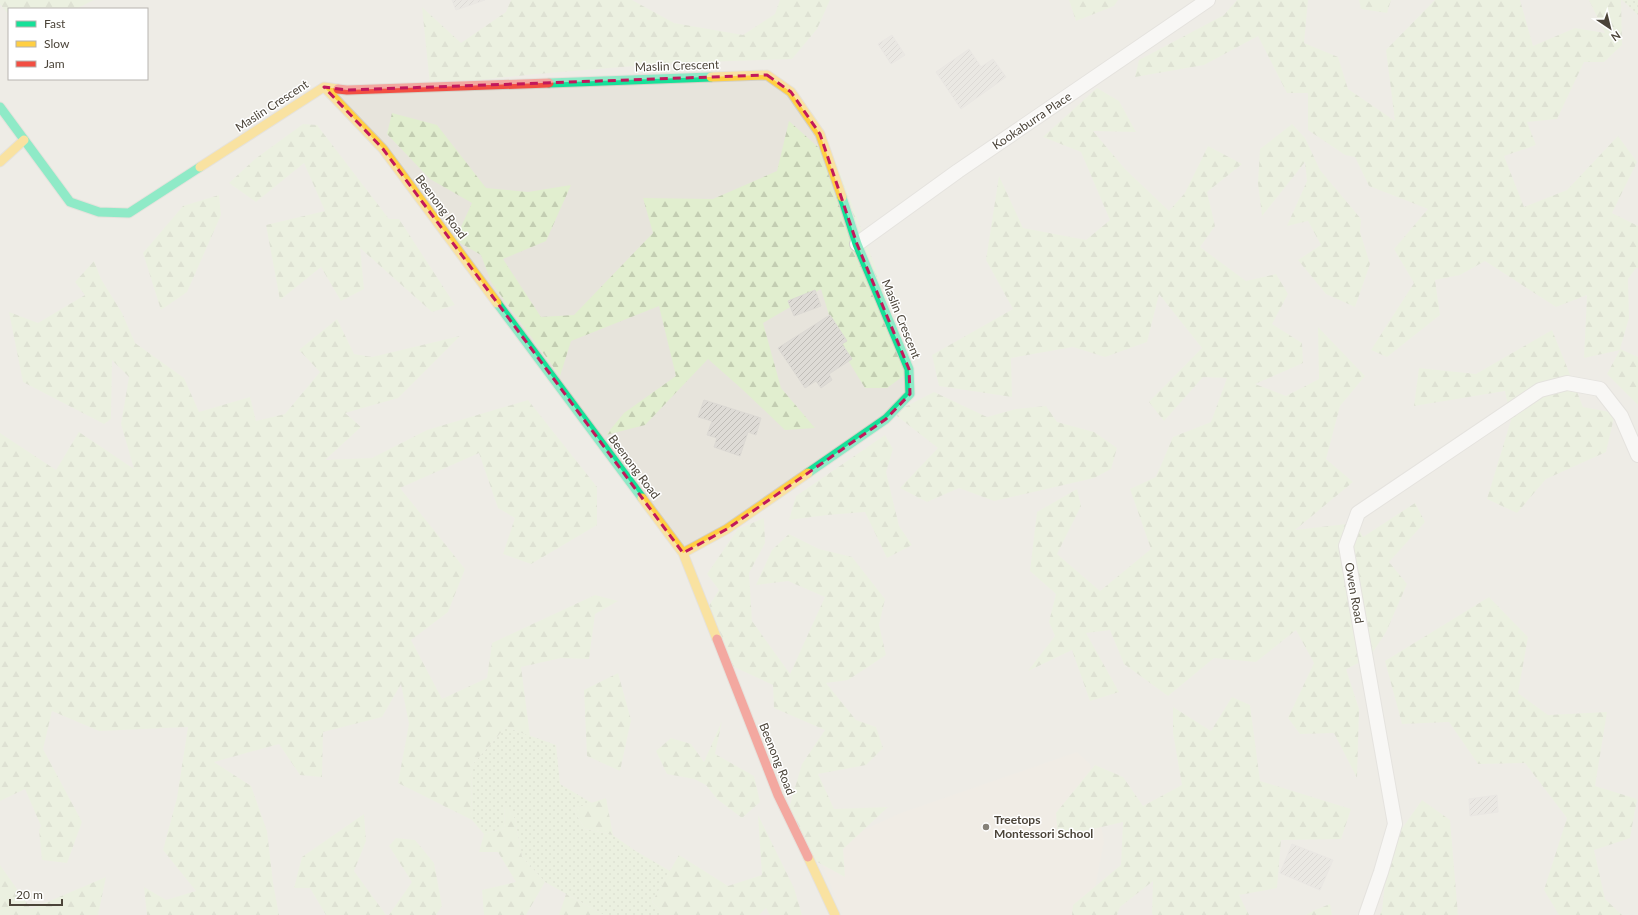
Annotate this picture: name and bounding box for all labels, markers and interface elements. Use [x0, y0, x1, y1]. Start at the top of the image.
legend [8, 8, 148, 80]
north arrow [1590, 8, 1630, 48]
text: Fast [44, 16, 66, 31]
text: N [1609, 29, 1623, 44]
text: Slow [44, 36, 70, 51]
text: Jam [44, 56, 65, 71]
street label: Maslin Crescent [635, 57, 720, 74]
street label: Maslin Crescent [232, 76, 312, 135]
street label: Kookaburra Place [989, 89, 1074, 153]
street label: Beenong Road [412, 172, 470, 242]
street label: Maslin Crescent [879, 277, 924, 361]
street label: Beenong Road [605, 432, 663, 502]
street label: Owen Road [1342, 561, 1367, 625]
street label: Beenong Road [756, 721, 799, 797]
place label: Treetops Montessori School [994, 812, 1093, 841]
marker: Treetops Montessori School [981, 822, 991, 832]
scale bar [10, 881, 62, 907]
text: 20 m [16, 887, 43, 902]

